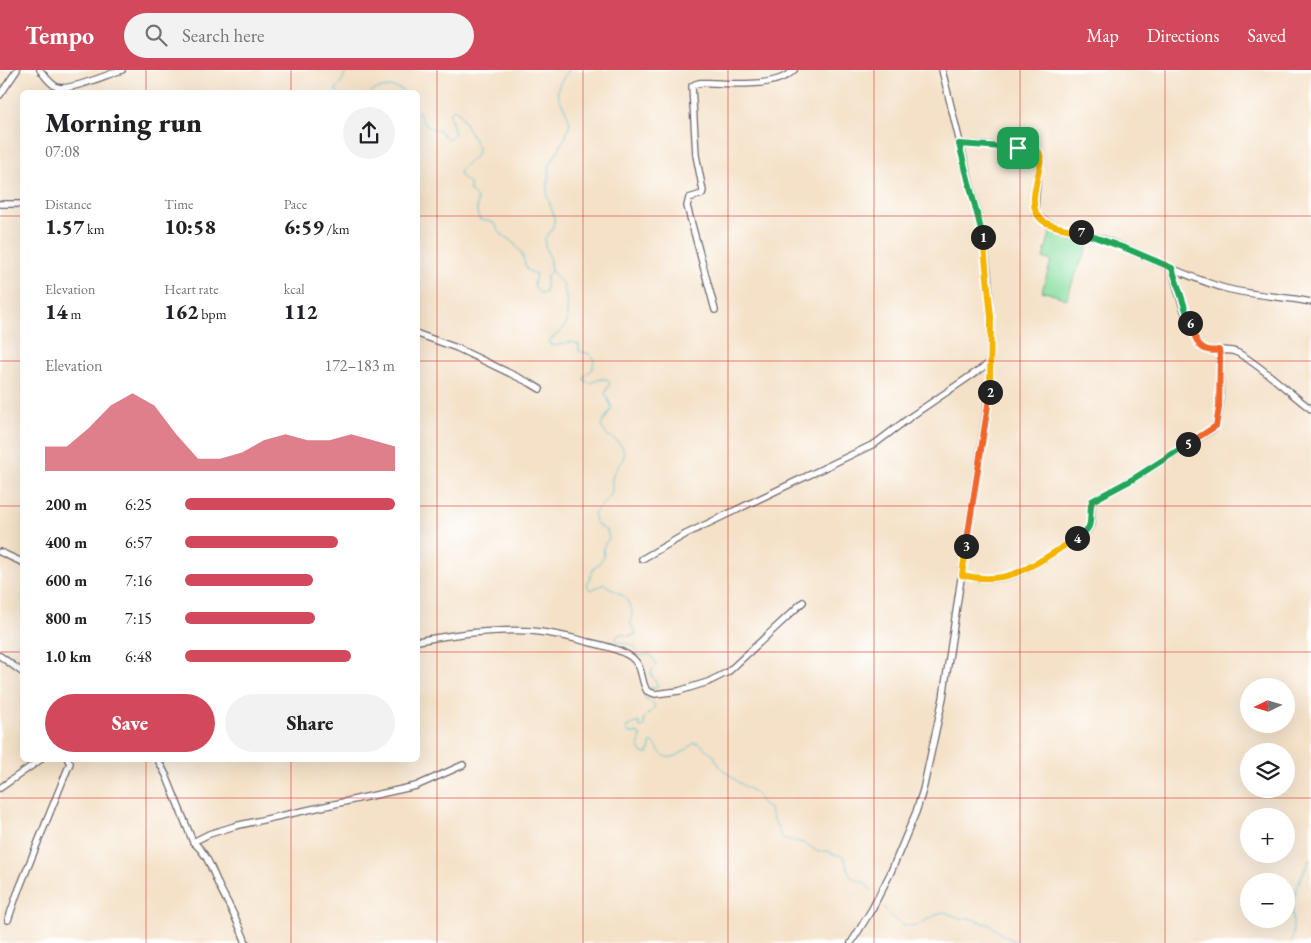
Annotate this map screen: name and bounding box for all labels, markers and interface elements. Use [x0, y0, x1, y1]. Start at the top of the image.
search box [124, 13, 474, 58]
text: Tempo [25, 20, 94, 51]
icon: search [142, 21, 170, 49]
text: Search here [182, 23, 264, 48]
text: Map [1087, 24, 1119, 47]
text: Directions [1147, 24, 1219, 47]
text: Saved [1247, 24, 1286, 47]
text: Morning run [45, 104, 202, 140]
button: share [343, 107, 395, 159]
pin [997, 127, 1039, 169]
icon: arrive [1004, 134, 1032, 162]
text: 07:08 [45, 141, 80, 162]
text: Distance [45, 195, 92, 213]
text: Time [164, 195, 194, 213]
text: Pace [284, 195, 307, 213]
text: 1.57 [45, 213, 84, 240]
text: 10:58 [164, 213, 216, 240]
text: 6:59 [284, 213, 324, 240]
text: km [84, 220, 105, 238]
text: /km [324, 220, 350, 238]
pin: 7 [1068, 220, 1094, 244]
text: 7 [1078, 223, 1085, 241]
pin: 1 [970, 224, 996, 250]
text: 1 [980, 228, 987, 246]
text: Elevation [45, 280, 95, 298]
text: Heart rate [164, 280, 219, 298]
text: kcal [284, 280, 305, 298]
text: 14 [45, 298, 68, 325]
text: 162 [164, 298, 198, 325]
text: 112 [284, 298, 318, 325]
text: m [68, 305, 81, 323]
text: bpm [198, 305, 227, 323]
pin: 6 [1178, 310, 1202, 336]
text: 6 [1187, 314, 1194, 332]
text: Elevation [45, 355, 103, 376]
text: 172–183 m [324, 355, 395, 376]
pin: 2 [978, 380, 1002, 404]
text: 2 [987, 383, 994, 401]
pin: 5 [1176, 432, 1200, 456]
text: 5 [1185, 435, 1192, 453]
text: 200 m [45, 494, 87, 515]
text: 6:25 [125, 494, 152, 515]
pin: 4 [1064, 526, 1090, 550]
text: 4 [1074, 529, 1081, 547]
text: 400 m [45, 532, 87, 553]
text: 6:57 [125, 532, 152, 553]
pin: 3 [954, 534, 978, 558]
text: 3 [963, 537, 970, 555]
text: 600 m [45, 570, 87, 591]
text: 7:16 [125, 570, 152, 591]
text: 800 m [45, 608, 87, 629]
text: 7:15 [125, 608, 152, 629]
text: 1.0 km [45, 646, 91, 667]
text: 6:48 [125, 646, 152, 667]
north arrow [1240, 678, 1295, 732]
map controls [1240, 678, 1295, 928]
button: Save [45, 694, 215, 752]
button: Share [225, 694, 395, 752]
button: layers [1240, 743, 1295, 798]
button: + [1240, 808, 1295, 863]
button: − [1240, 873, 1295, 928]

